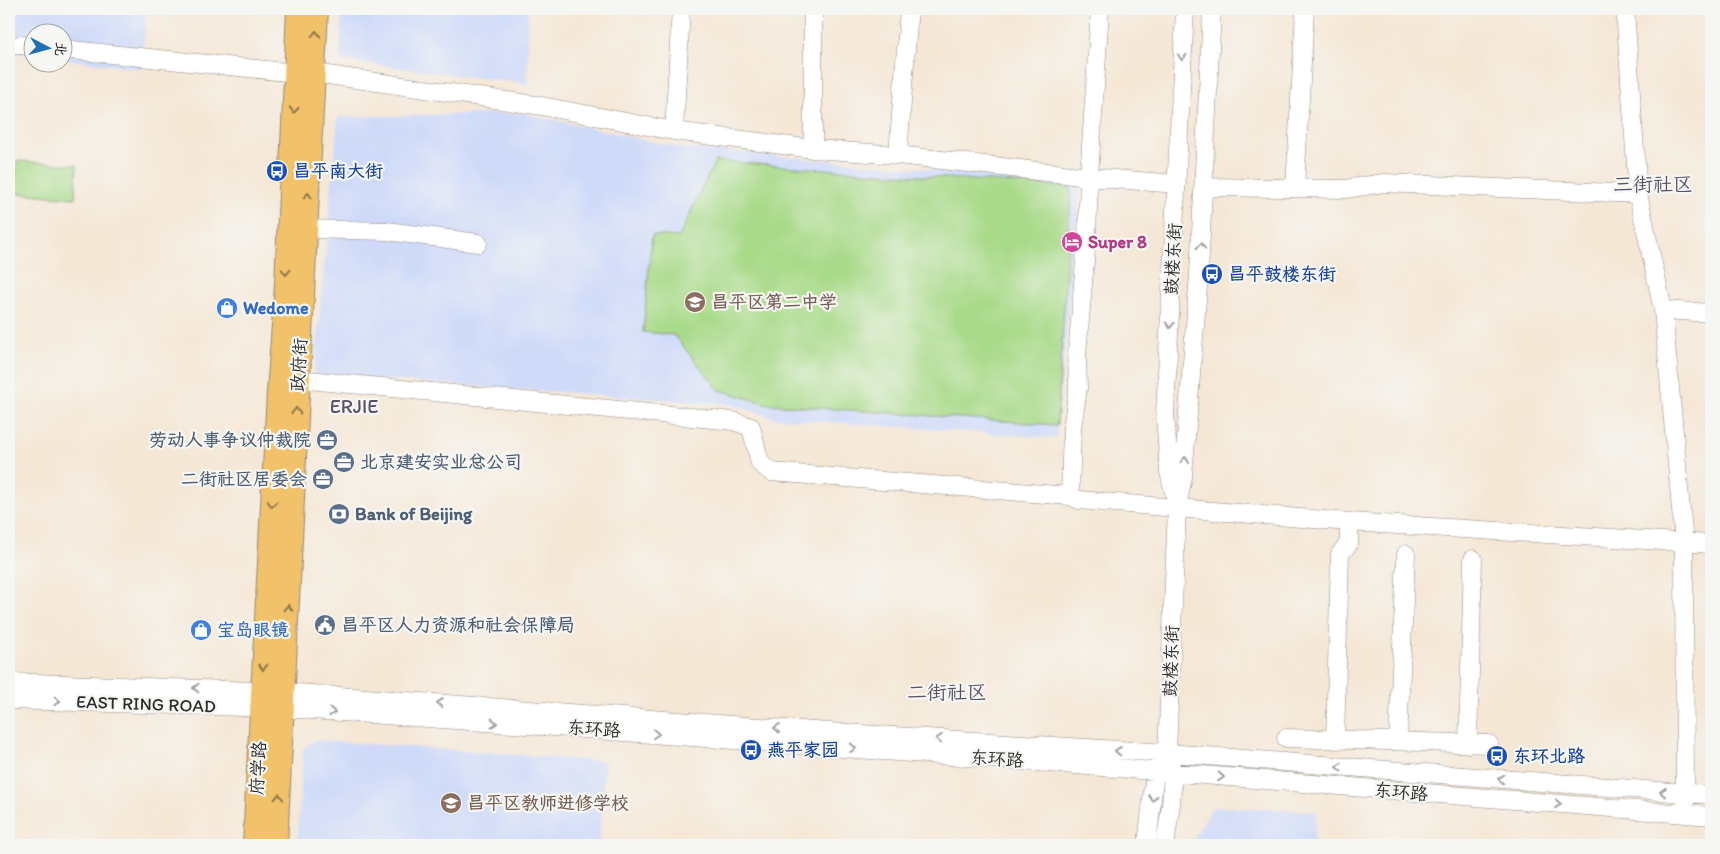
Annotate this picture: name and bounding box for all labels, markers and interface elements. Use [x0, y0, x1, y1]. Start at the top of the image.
north arrow [22, 22, 72, 72]
one-way arrow [310, 30, 321, 38]
text: 北 [51, 41, 70, 57]
one-way arrow [1177, 54, 1188, 62]
one-way arrow [289, 106, 300, 114]
bus stop icon: 昌平南大街 [265, 159, 289, 183]
place label: 昌平南大街 [293, 160, 383, 182]
district label: 三街社区 [1613, 172, 1693, 196]
one-way arrow [302, 192, 313, 200]
street label: 鼓楼东街 [1160, 222, 1186, 296]
hotel icon: Super 8 [1060, 230, 1084, 254]
place label: Super 8 [1088, 231, 1147, 253]
one-way arrow [1195, 241, 1206, 249]
bus stop icon: 昌平鼓楼东街 [1200, 262, 1224, 286]
place label: 昌平鼓楼东街 [1228, 263, 1336, 285]
one-way arrow [281, 268, 292, 276]
school or university icon: 昌平区第二中学 [683, 290, 707, 314]
place label: 昌平区第二中学 [711, 291, 837, 313]
shop icon: Wedome [215, 296, 239, 320]
place label: Wedome [243, 297, 309, 319]
one-way arrow [1164, 321, 1175, 329]
street label: 政府街 [287, 337, 311, 393]
district label: ERJIE [330, 394, 378, 418]
one-way arrow [291, 407, 302, 415]
office icon: 劳动人事争议仲裁院 [315, 428, 339, 452]
place label: 劳动人事争议仲裁院 [149, 429, 311, 451]
office icon: 北京建安实业总公司 [332, 450, 356, 474]
place label: 北京建安实业总公司 [360, 451, 522, 473]
one-way arrow [1179, 456, 1190, 464]
office icon: 二街社区居委会 [311, 467, 335, 491]
place label: 二街社区居委会 [181, 468, 307, 490]
one-way arrow [267, 501, 278, 509]
bank icon: Bank of Beijing [327, 502, 351, 526]
place label: Bank of Beijing [355, 503, 473, 525]
one-way arrow [283, 604, 293, 612]
public building icon: 昌平区人力资源和社会保障局 [313, 613, 337, 637]
place label: 昌平区人力资源和社会保障局 [341, 614, 575, 636]
shop icon: 宝岛眼镜 [189, 618, 213, 642]
place label: 宝岛眼镜 [217, 619, 289, 641]
street label: 鼓楼东街 [1159, 625, 1183, 697]
one-way arrow [258, 663, 269, 671]
district label: 二街社区 [907, 680, 987, 704]
one-way arrow [192, 683, 200, 694]
street label: EAST RING ROAD [76, 691, 216, 717]
one-way arrow [54, 696, 62, 707]
one-way arrow [436, 698, 444, 709]
one-way arrow [328, 706, 336, 717]
street label: 东环路 [566, 716, 622, 742]
one-way arrow [490, 717, 498, 728]
one-way arrow [772, 723, 780, 734]
one-way arrow [652, 728, 660, 739]
one-way arrow [934, 734, 942, 745]
bus stop icon: 燕平家园 [739, 738, 763, 762]
place label: 燕平家园 [767, 739, 839, 761]
street label: 府学路 [246, 740, 270, 796]
one-way arrow [849, 743, 857, 754]
bus stop icon: 东环北路 [1485, 744, 1509, 768]
one-way arrow [1114, 745, 1122, 756]
place label: 东环北路 [1513, 745, 1585, 767]
street label: 东环路 [969, 746, 1025, 772]
one-way arrow [1334, 761, 1342, 772]
one-way arrow [1218, 771, 1226, 782]
one-way arrow [1496, 774, 1504, 785]
street label: 东环路 [1373, 779, 1429, 805]
one-way arrow [1658, 786, 1666, 797]
school or university icon: 昌平区教师进修学校 [439, 791, 463, 815]
one-way arrow [274, 792, 285, 800]
place label: 昌平区教师进修学校 [467, 792, 629, 814]
one-way arrow [1148, 794, 1159, 802]
one-way arrow [1554, 799, 1562, 810]

